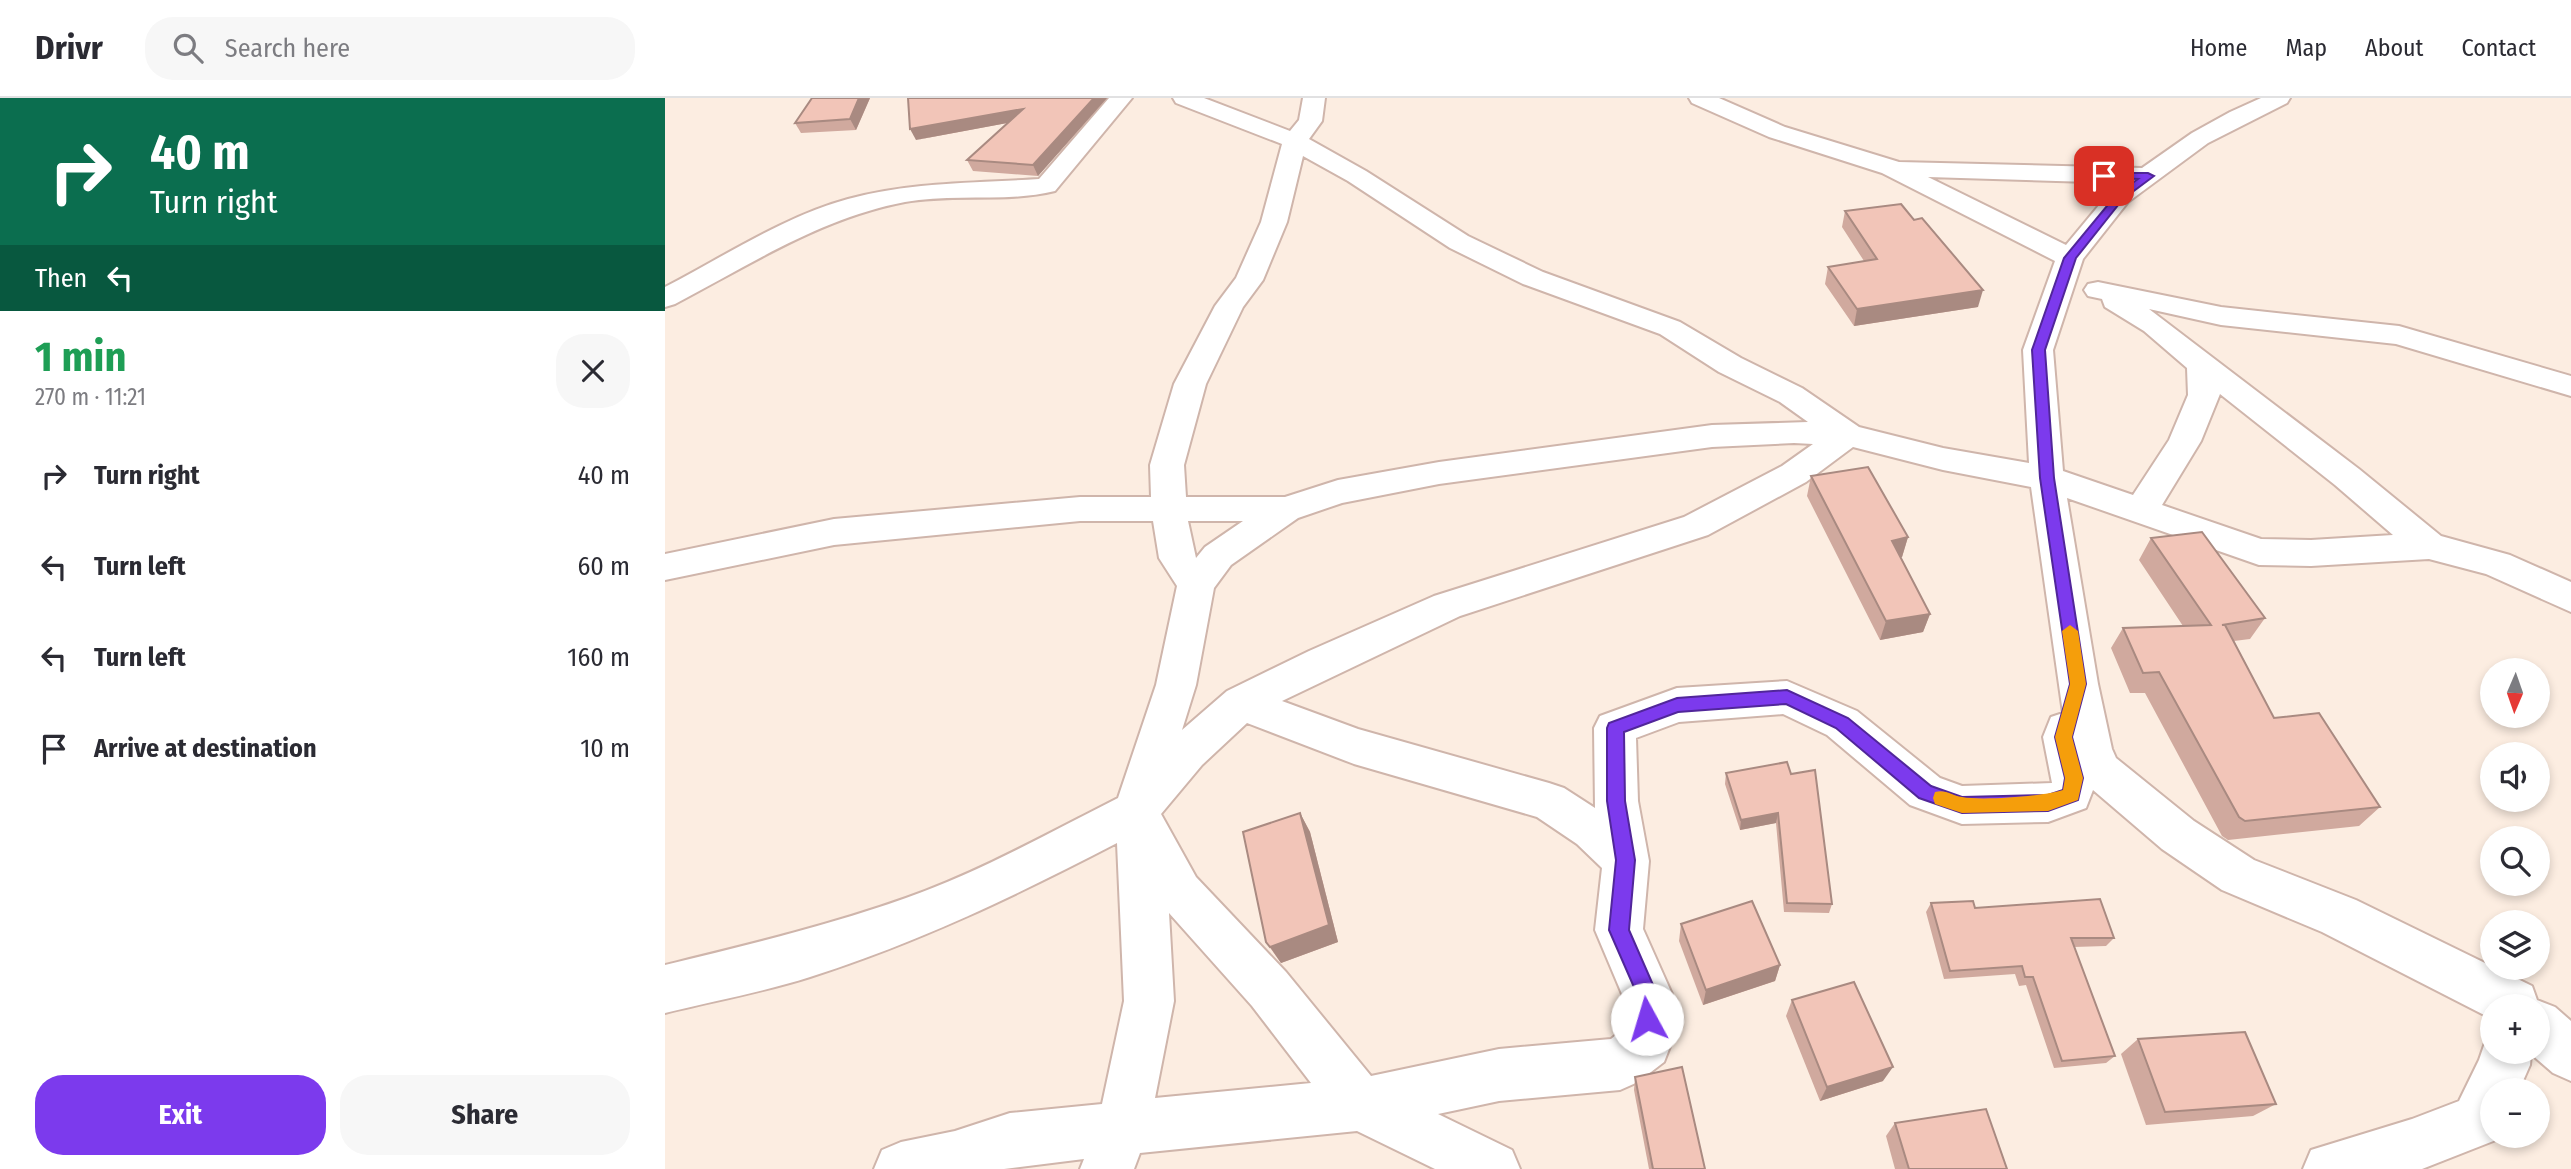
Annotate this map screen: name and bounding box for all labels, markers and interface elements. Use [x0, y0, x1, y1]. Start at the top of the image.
search box [145, 17, 635, 80]
text: Drivr [35, 28, 103, 68]
icon: search [169, 29, 207, 67]
text: Search here [225, 33, 350, 64]
text: Home [2190, 34, 2247, 62]
text: Map [2285, 34, 2327, 62]
text: About [2365, 34, 2423, 62]
text: Contact [2461, 34, 2536, 62]
text: 40 m [150, 123, 250, 182]
icon: right [35, 126, 126, 217]
pin [2074, 146, 2134, 206]
icon: arrive [2085, 157, 2123, 195]
text: Turn right [150, 183, 277, 221]
icon: left [101, 259, 139, 297]
text: Then [35, 263, 87, 294]
text: 1 min [35, 332, 126, 382]
button: close [556, 334, 630, 408]
text: 270 m · 11:21 [35, 383, 146, 411]
icon: right [35, 457, 73, 495]
text: Turn right [94, 460, 200, 491]
text: 40 m [578, 460, 630, 491]
icon: left [35, 548, 73, 586]
text: Turn left [94, 551, 186, 582]
text: 60 m [577, 551, 630, 582]
icon: left [35, 639, 73, 677]
text: Turn left [94, 642, 186, 673]
text: 160 m [567, 642, 630, 673]
north arrow [2480, 658, 2550, 728]
map controls [2480, 658, 2550, 1148]
icon: arrive [35, 730, 73, 768]
text: Arrive at destination [94, 733, 317, 764]
text: 10 m [580, 733, 630, 764]
button: sound [2480, 742, 2550, 812]
button: search [2480, 826, 2550, 896]
button: layers [2480, 910, 2550, 980]
position arrow [1610, 982, 1684, 1056]
button: + [2480, 994, 2550, 1064]
button: Exit [35, 1075, 326, 1155]
button: Share [340, 1075, 630, 1155]
button: − [2480, 1078, 2550, 1148]

